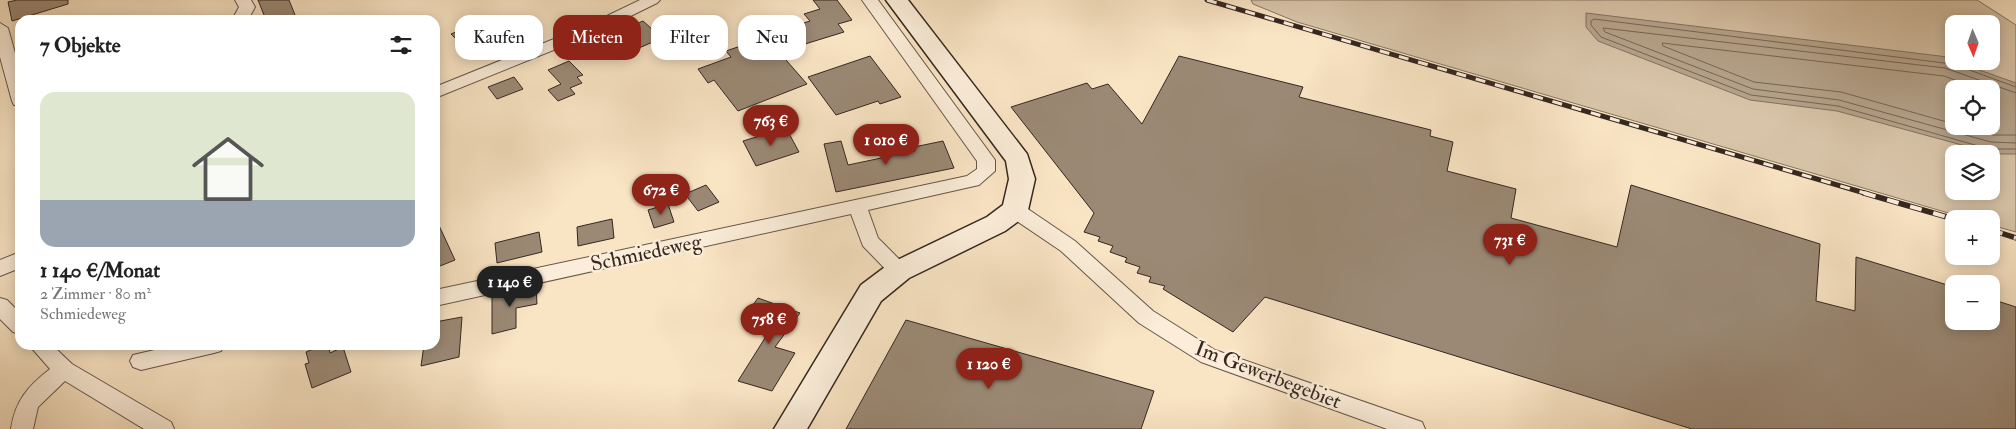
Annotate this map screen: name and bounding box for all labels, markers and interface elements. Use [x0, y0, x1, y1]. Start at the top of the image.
chip: Kaufen [455, 15, 543, 60]
chip: Mieten [553, 15, 641, 60]
chip: Filter [651, 15, 728, 60]
chip: Neu [738, 15, 806, 60]
north arrow [1945, 15, 2000, 70]
map controls [1945, 15, 2000, 330]
icon: filters [387, 31, 415, 59]
text: 7 Objekte [40, 32, 121, 59]
button: locate [1945, 80, 2000, 135]
pin: 763 € [736, 104, 806, 147]
text: 763 € [754, 111, 788, 131]
icon: home [183, 124, 273, 214]
pin: 1 010 € [840, 124, 932, 166]
text: 1 010 € [864, 130, 908, 150]
button: layers [1945, 145, 2000, 200]
pin: 672 € [626, 174, 696, 216]
text: 672 € [643, 180, 679, 200]
button: + [1945, 210, 2000, 265]
pin: 731 € [1475, 224, 1545, 266]
street label: Schmiedeweg [588, 228, 705, 278]
text: 731 € [1494, 230, 1526, 250]
text: 1 140 €/Monat [40, 257, 160, 284]
pin: 1 140 € [464, 266, 556, 308]
text: 1 140 € [488, 272, 532, 292]
button: − [1945, 275, 2000, 330]
text: 2 Zimmer · 80 m² [40, 284, 151, 304]
pin: 758 € [734, 302, 804, 345]
text: Schmiedeweg [40, 304, 126, 324]
text: 758 € [752, 309, 786, 329]
street label: Im Gewerbegebiet [1191, 335, 1345, 415]
pin: 1 120 € [943, 348, 1035, 390]
text: 1 120 € [967, 354, 1011, 374]

